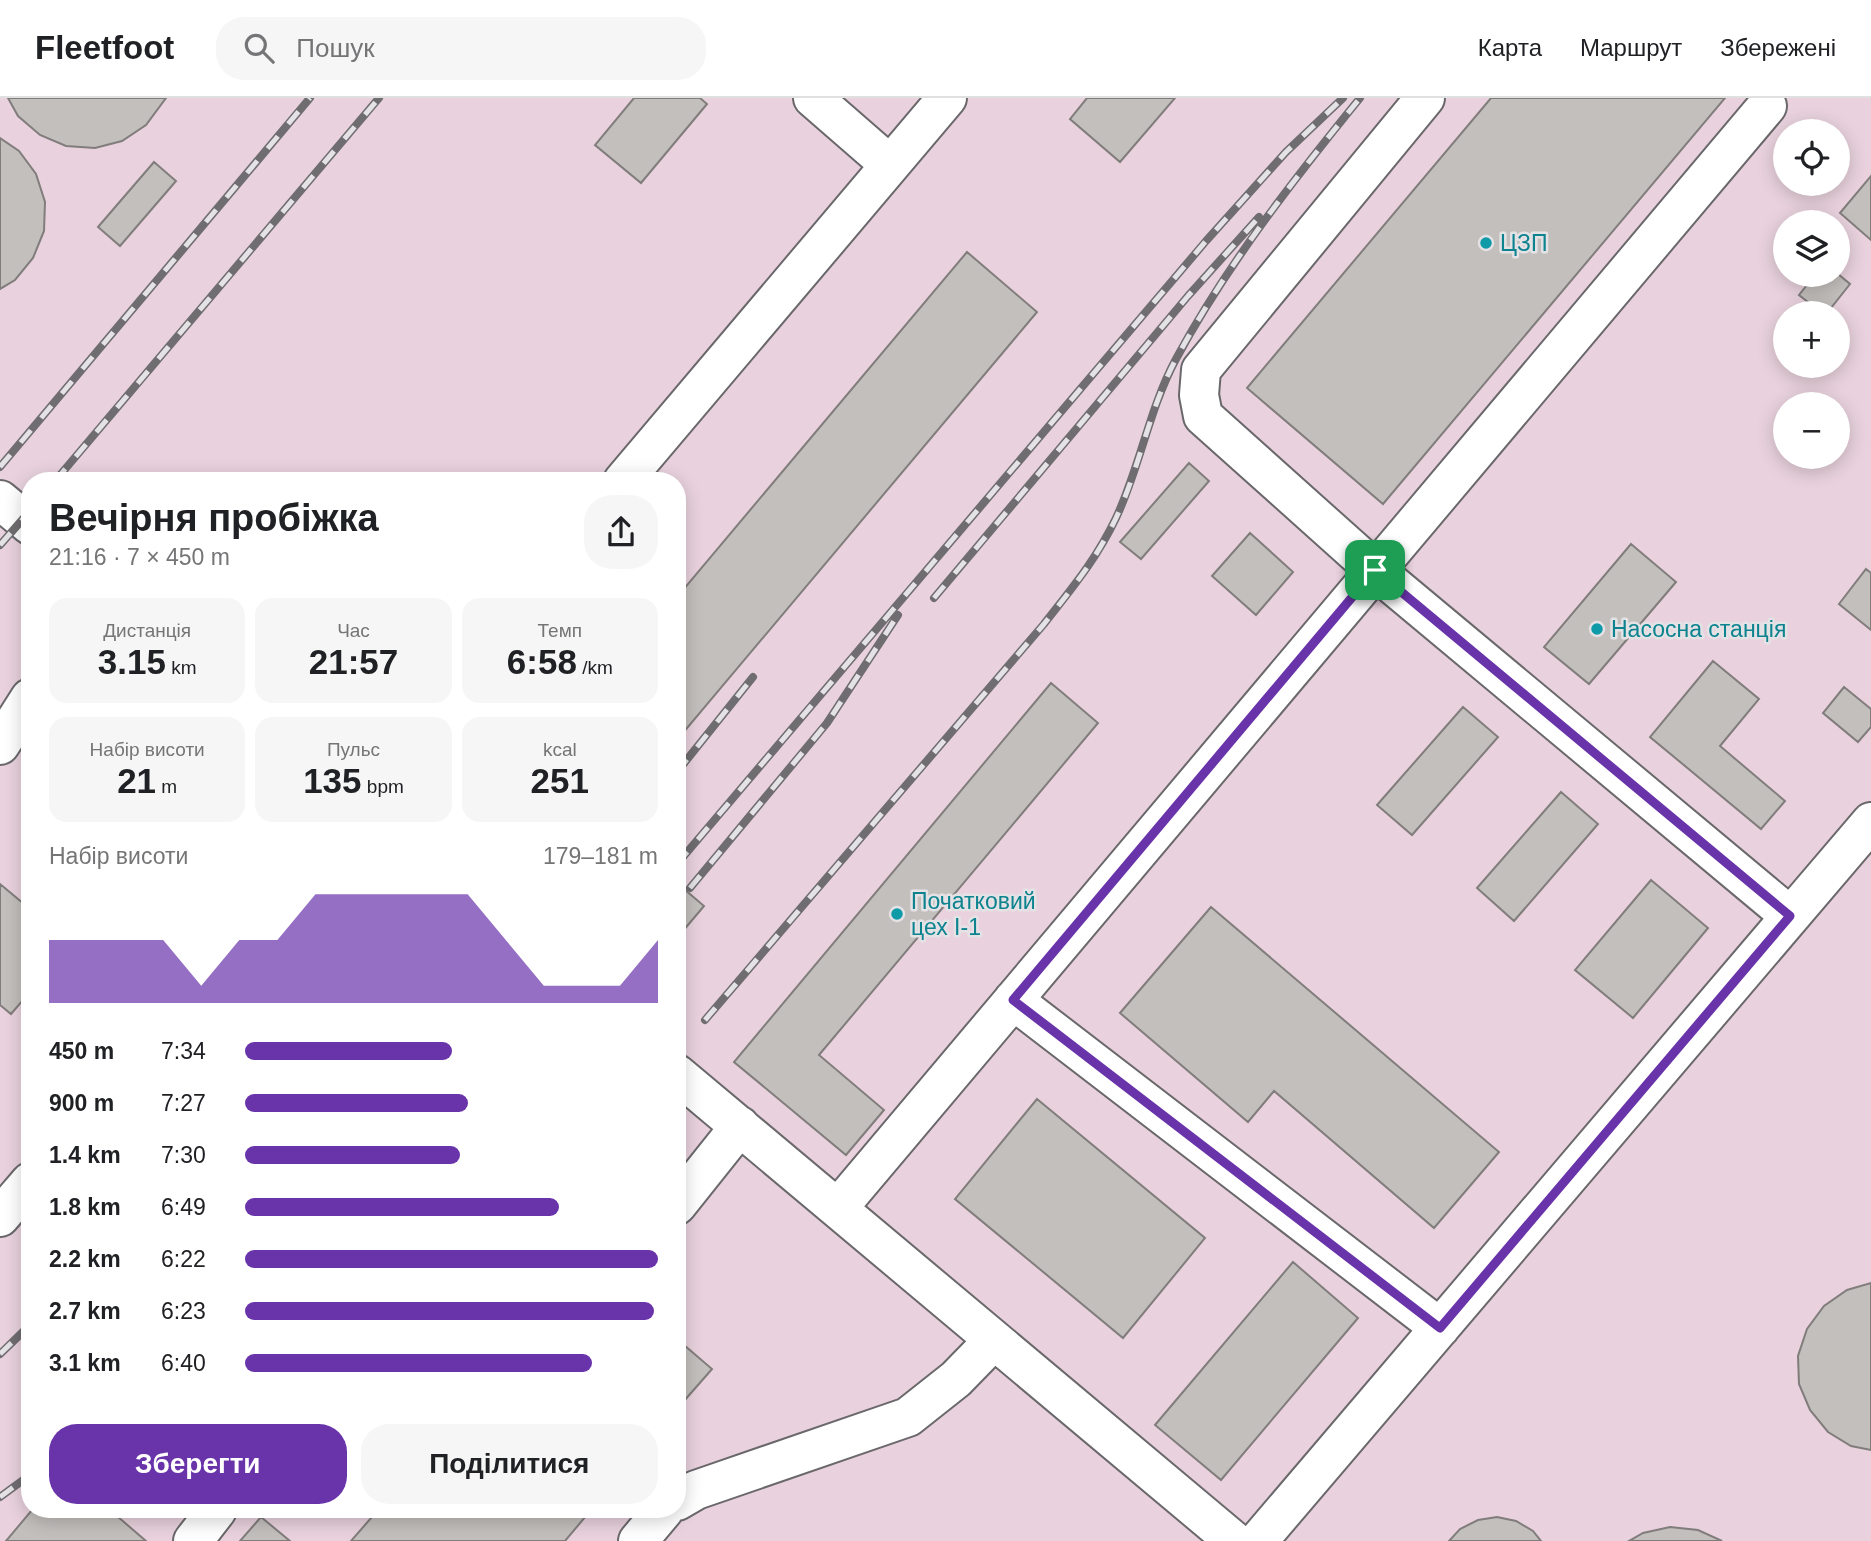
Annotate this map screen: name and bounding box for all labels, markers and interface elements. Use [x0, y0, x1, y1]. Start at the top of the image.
search box [216, 17, 706, 80]
text: Fleetfoot [35, 29, 174, 66]
icon: search [240, 29, 278, 67]
text: Пошук [296, 33, 375, 63]
text: Карта [1478, 34, 1542, 61]
text: Маршрут [1580, 34, 1682, 61]
text: Збережені [1720, 34, 1836, 61]
map controls [1773, 119, 1850, 469]
button: locate [1773, 119, 1850, 196]
button: layers [1773, 210, 1850, 287]
place label: ЦЗП [1500, 230, 1547, 256]
marker: ЦЗП [1478, 235, 1494, 251]
button: + [1773, 301, 1850, 378]
button: − [1773, 392, 1850, 469]
button: share [584, 495, 658, 569]
text: Вечірня пробіжка [49, 497, 379, 539]
pin [1345, 540, 1405, 600]
text: 21:16 · 7 × 450 m [49, 544, 230, 570]
icon: arrive [1356, 551, 1394, 589]
place label: Насосна станція [1611, 616, 1786, 642]
text: Дистанція [103, 620, 191, 641]
text: Час [337, 620, 370, 641]
text: Темп [538, 620, 582, 641]
marker: Насосна станція [1589, 621, 1605, 637]
text: 3.15 [98, 642, 166, 681]
text: 21:57 [309, 642, 398, 681]
text: 6:58 [507, 642, 577, 681]
text: km [166, 657, 197, 678]
text: /km [577, 657, 613, 678]
text: Набір висоти [90, 739, 205, 760]
text: Пульс [327, 739, 380, 760]
text: kcal [543, 739, 577, 760]
text: 21 [117, 761, 156, 800]
text: 135 [303, 761, 362, 800]
text: 251 [531, 761, 589, 800]
text: m [156, 776, 177, 797]
text: bpm [362, 776, 404, 797]
text: Набір висоти [49, 843, 188, 869]
text: 179–181 m [543, 843, 658, 869]
place label: Початковий цех І-1 [911, 888, 1036, 940]
marker: Початковий цех І-1 [889, 906, 905, 922]
text: 450 m [49, 1038, 114, 1064]
text: 7:34 [161, 1038, 206, 1064]
text: 900 m [49, 1090, 114, 1116]
text: 7:27 [161, 1090, 206, 1116]
text: 1.4 km [49, 1142, 121, 1168]
text: 7:30 [161, 1142, 206, 1168]
text: 1.8 km [49, 1194, 121, 1220]
text: 6:49 [161, 1194, 206, 1220]
text: 2.2 km [49, 1246, 121, 1272]
text: 6:22 [161, 1246, 206, 1272]
text: 2.7 km [49, 1298, 121, 1324]
text: 6:23 [161, 1298, 206, 1324]
text: 3.1 km [49, 1350, 121, 1376]
text: 6:40 [161, 1350, 206, 1376]
button: Зберегти [49, 1424, 347, 1504]
button: Поділитися [361, 1424, 658, 1504]

